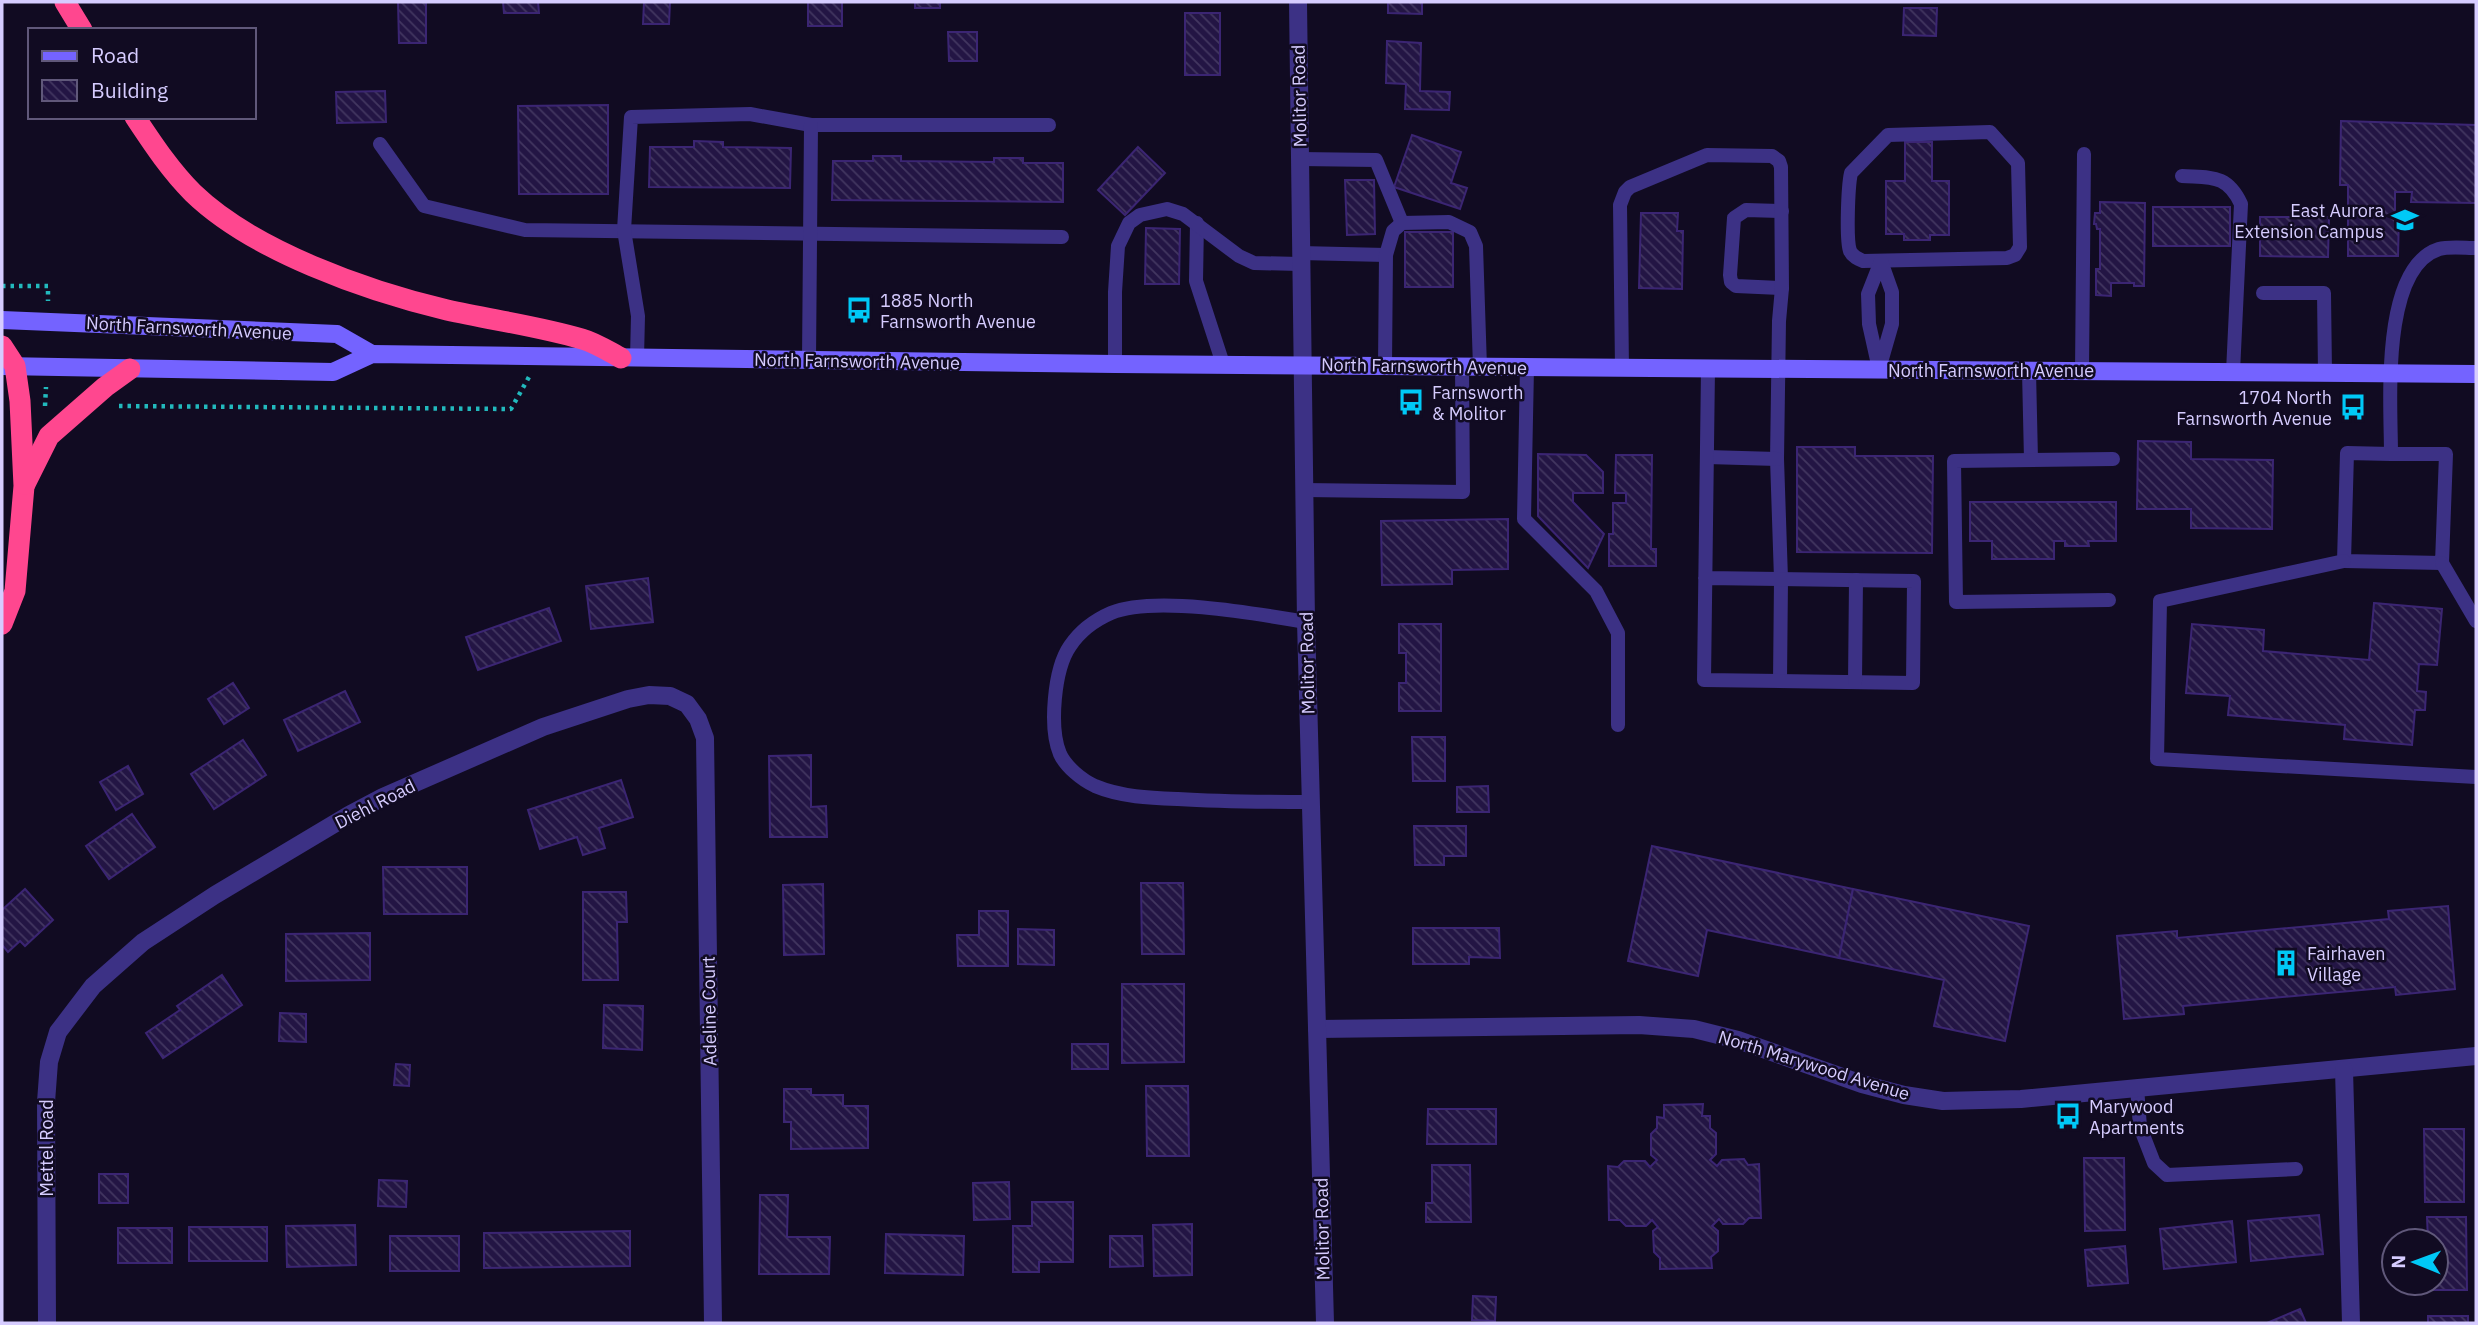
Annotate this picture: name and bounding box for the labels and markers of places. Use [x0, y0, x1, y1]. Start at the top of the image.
place label: East Aurora Extension Campus [2234, 199, 2384, 243]
school or university icon: East Aurora Extension Campus [2390, 205, 2420, 235]
place label: 1885 North Farnsworth Avenue [880, 289, 1036, 333]
bus stop icon: 1885 North Farnsworth Avenue [844, 295, 874, 325]
place label: Farnsworth & Molitor [1432, 381, 1523, 425]
place label: 1704 North Farnsworth Avenue [2176, 386, 2332, 430]
bus stop icon: Farnsworth & Molitor [1396, 387, 1426, 417]
bus stop icon: 1704 North Farnsworth Avenue [2338, 392, 2368, 422]
place label: Fairhaven Village [2307, 942, 2386, 986]
building icon: Fairhaven Village [2271, 948, 2301, 978]
place label: Marywood Apartments [2089, 1095, 2185, 1139]
bus stop icon: Marywood Apartments [2053, 1101, 2083, 1131]

